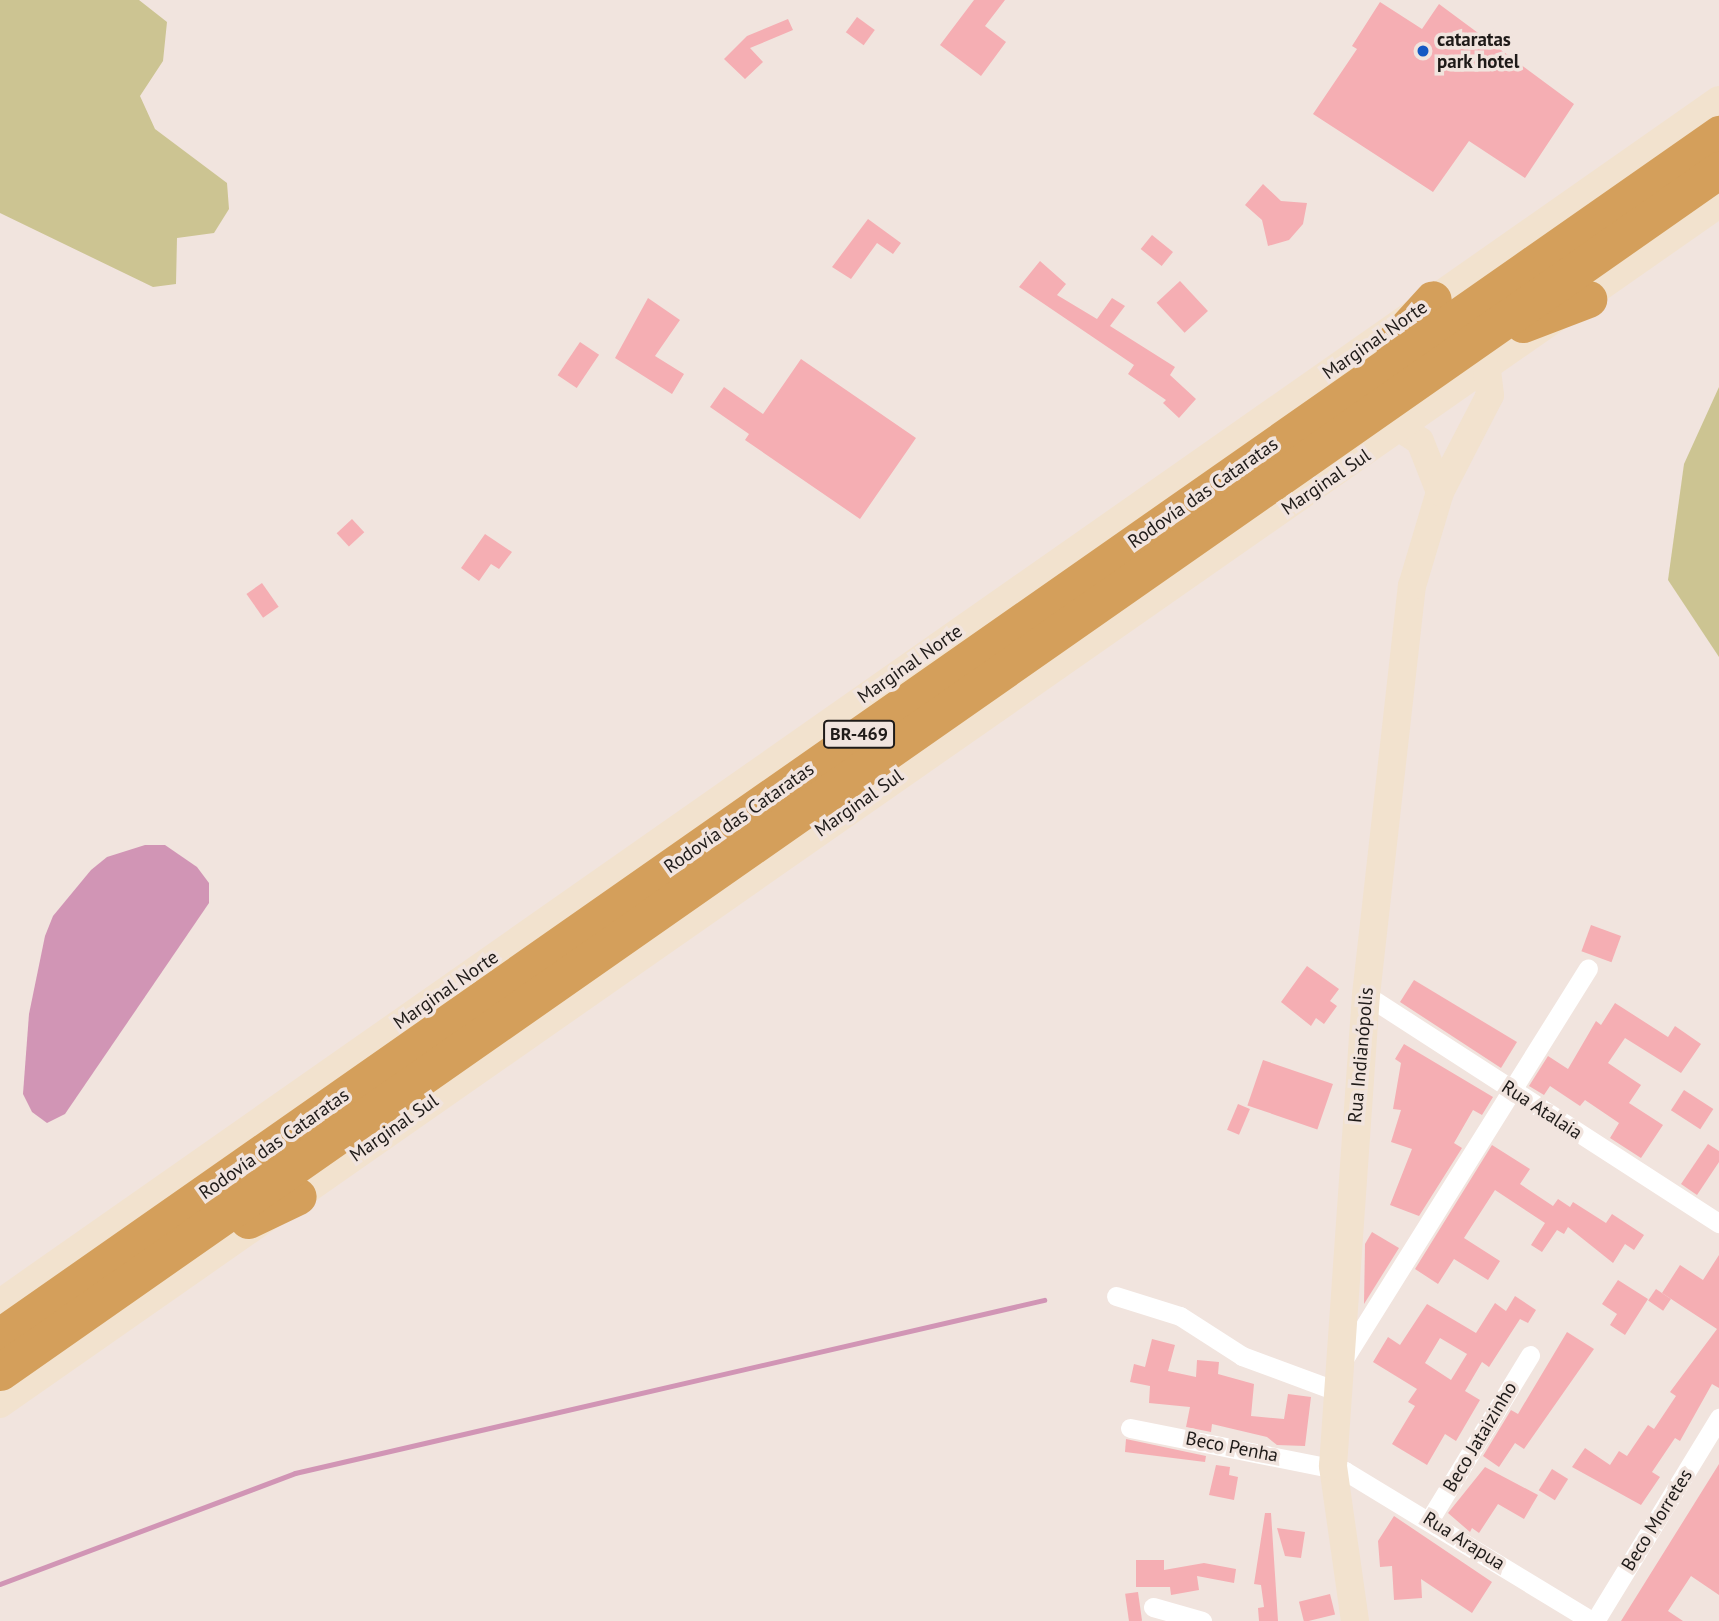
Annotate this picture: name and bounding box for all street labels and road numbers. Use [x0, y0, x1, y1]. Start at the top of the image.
street label: Marginal Norte [1318, 296, 1432, 384]
street label: Rodovía das Cataratas [1124, 433, 1282, 553]
street label: Marginal Sul [1277, 444, 1375, 520]
street label: Marginal Norte [853, 620, 967, 708]
road number: BR-469 [822, 720, 896, 748]
street label: Rodovía das Cataratas [660, 758, 818, 878]
street label: Marginal Sul [810, 764, 908, 842]
street label: Marginal Norte [389, 946, 503, 1034]
street label: Rua Indianópolis [1344, 986, 1378, 1124]
street label: Rua Atalaia [1497, 1075, 1587, 1145]
street label: Rodovía das Cataratas [195, 1084, 353, 1204]
street label: Marginal Sul [345, 1089, 443, 1167]
street label: Beco Jataizinho [1438, 1378, 1522, 1496]
street label: Beco Penha [1184, 1427, 1280, 1467]
street label: Beco Morretes [1617, 1465, 1697, 1575]
street label: Rua Arapua [1419, 1507, 1509, 1575]

